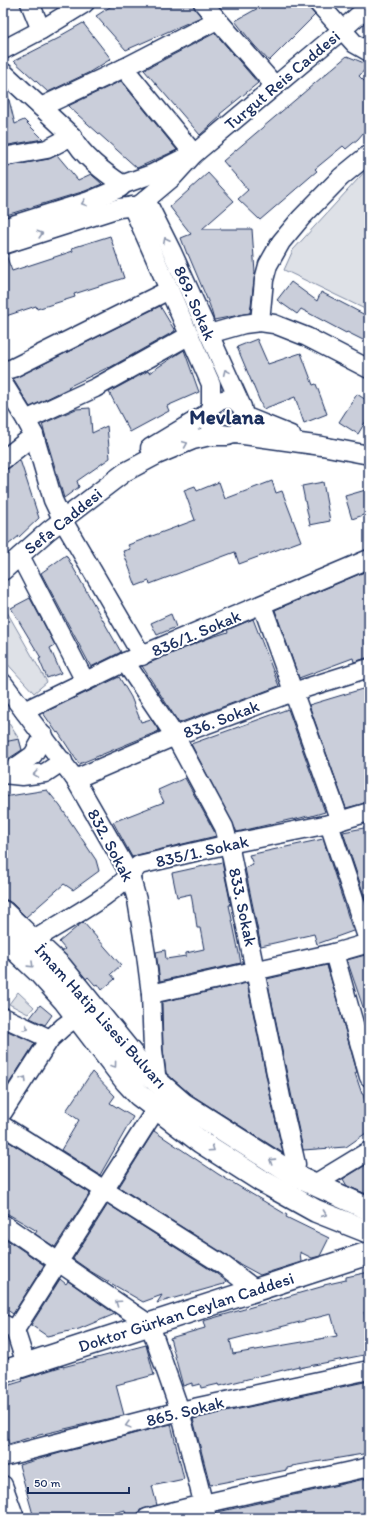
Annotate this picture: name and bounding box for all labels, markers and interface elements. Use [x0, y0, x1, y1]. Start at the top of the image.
street label: Turgut Reis Caddesi [220, 26, 344, 134]
one-way arrow [81, 198, 88, 206]
one-way arrow [37, 230, 44, 238]
one-way arrow [164, 237, 171, 245]
street label: 869. Sokak [170, 263, 220, 344]
one-way arrow [222, 368, 230, 375]
district label: Mevlana [189, 404, 266, 429]
one-way arrow [182, 440, 189, 448]
street label: Sefa Caddesi [20, 484, 106, 558]
street label: 836/1. Sokak [148, 605, 244, 661]
street label: 836. Sokak [180, 695, 262, 743]
one-way arrow [33, 769, 39, 778]
street label: 832. Sokak [83, 805, 139, 885]
street label: 835/1. Sokak [154, 831, 251, 871]
street label: 833. Sokak [225, 866, 261, 948]
street label: İmam Hatip Lisesi Bulvarı [31, 940, 171, 1092]
one-way arrow [26, 960, 34, 968]
one-way arrow [22, 1023, 30, 1031]
one-way arrow [110, 1060, 117, 1067]
one-way arrow [19, 1077, 26, 1084]
one-way arrow [208, 1144, 215, 1152]
one-way arrow [269, 1159, 276, 1166]
one-way arrow [321, 1210, 328, 1218]
street label: Doktor Gürkan Ceylan Caddesi [76, 1268, 296, 1356]
one-way arrow [115, 1300, 122, 1308]
street label: 865. Sokak [144, 1392, 226, 1430]
one-way arrow [125, 1420, 132, 1429]
scale bar [28, 1469, 129, 1495]
text: 50 m [34, 1476, 60, 1490]

